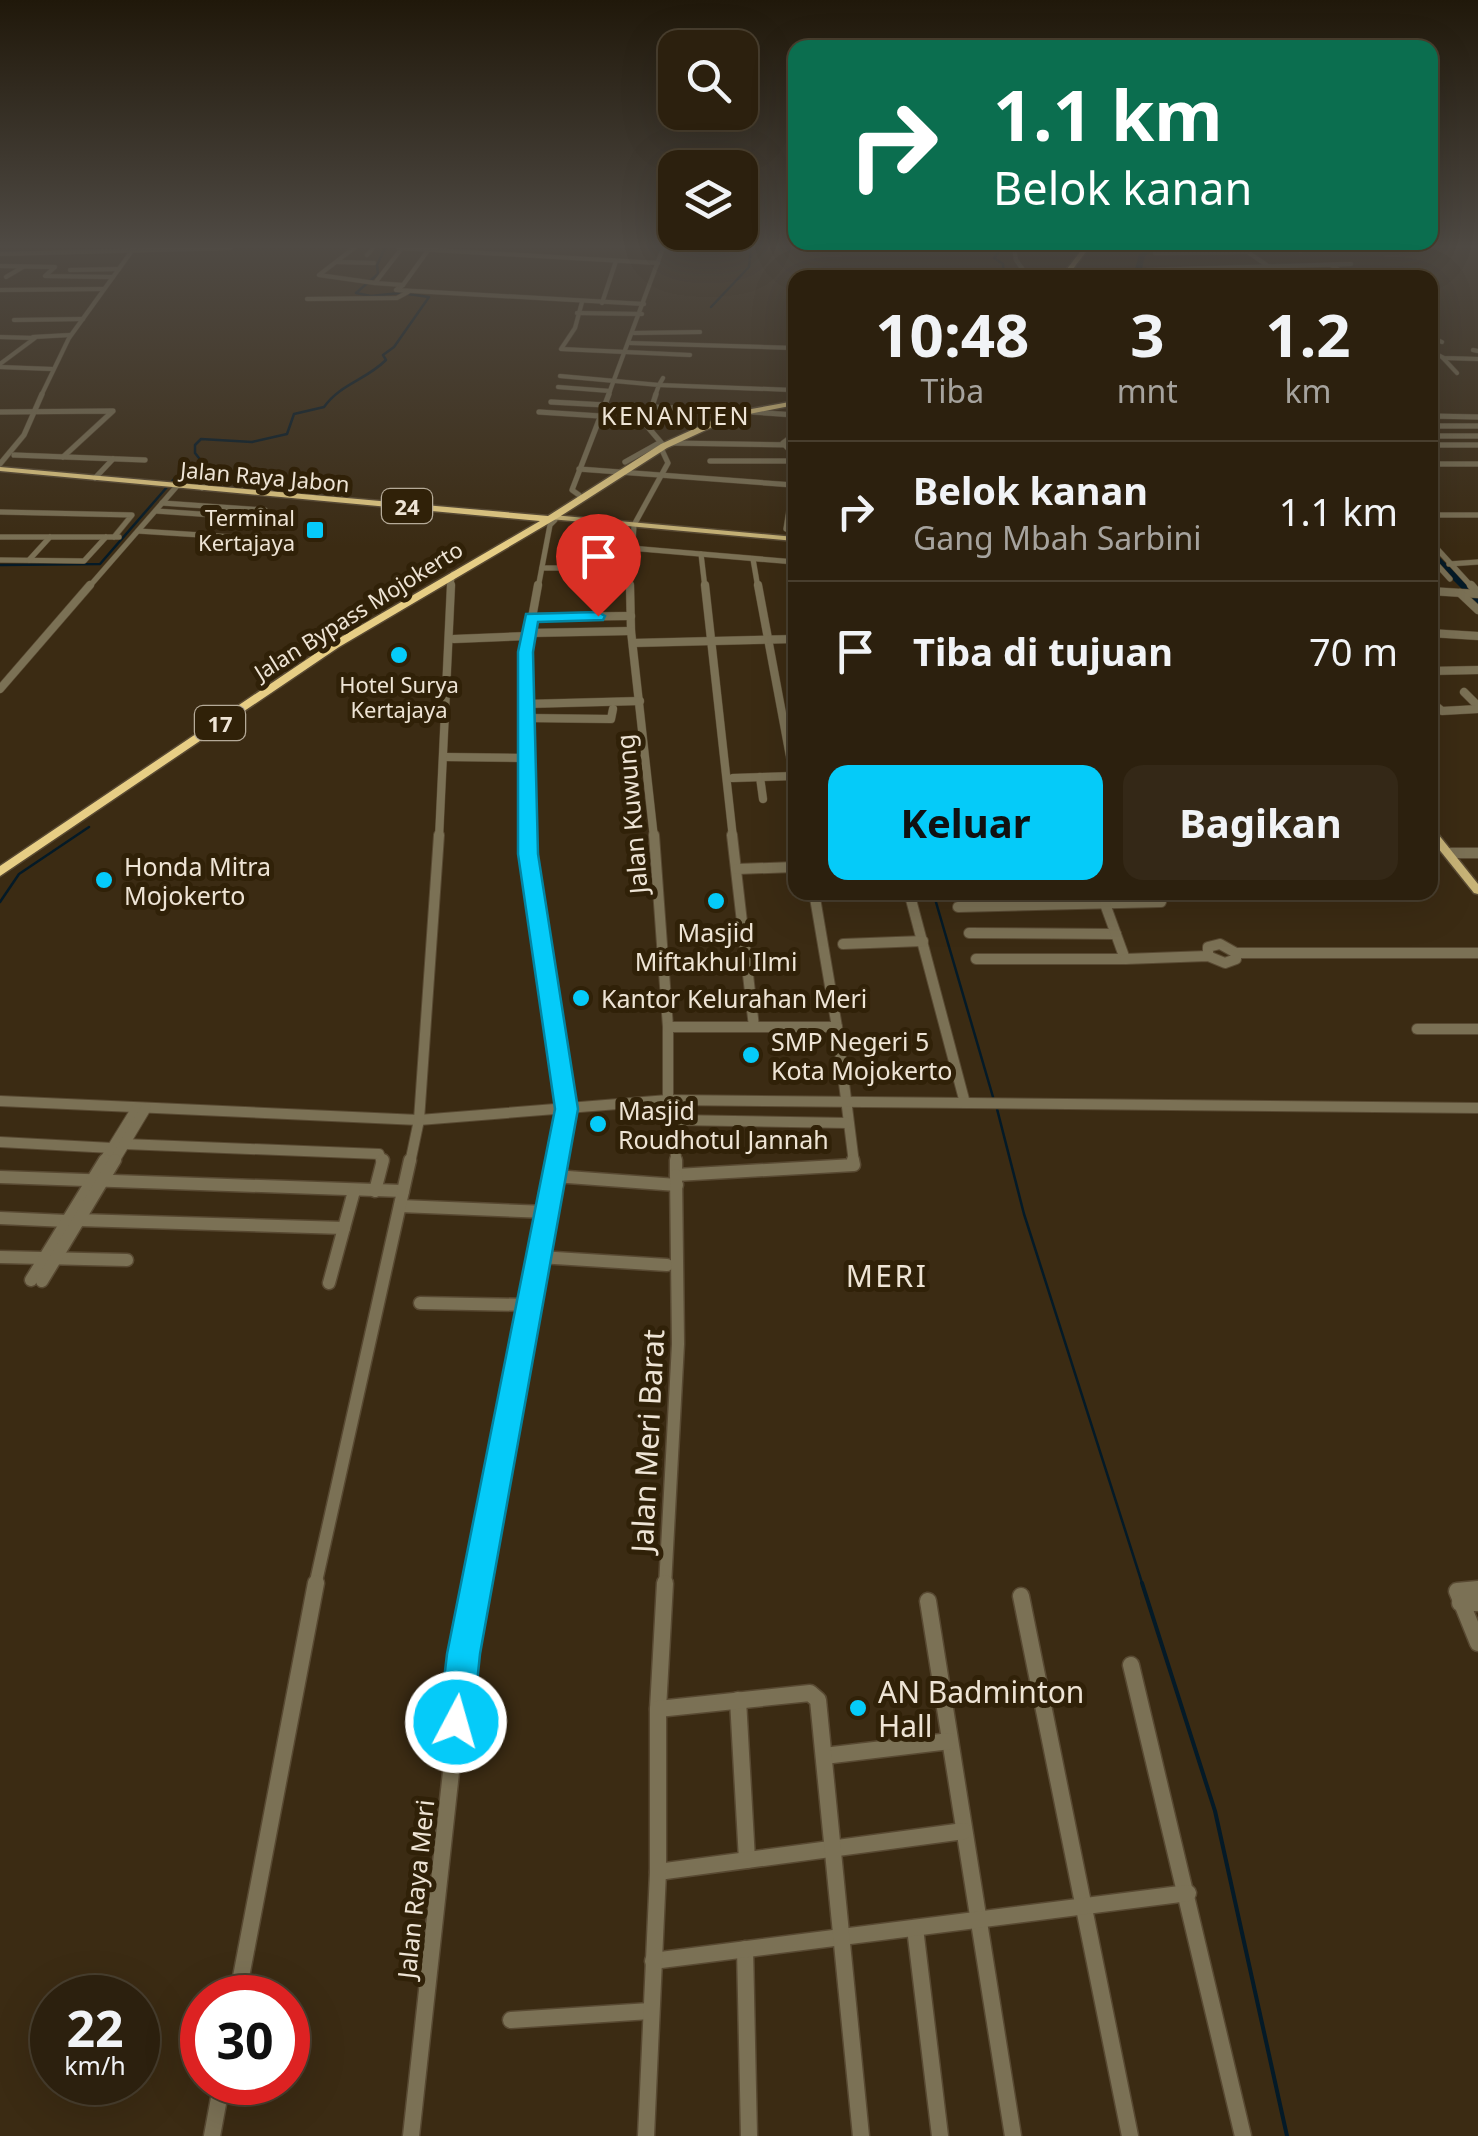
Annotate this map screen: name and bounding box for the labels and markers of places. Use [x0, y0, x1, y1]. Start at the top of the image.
place label: Terminal Kertajaya [198, 502, 295, 557]
pin [556, 514, 641, 617]
marker: Terminal Kertajaya [304, 519, 326, 541]
marker: Hotel Surya Kertajaya [388, 644, 410, 666]
place label: Hotel Surya Kertajaya [339, 669, 459, 724]
place label: Honda Mitra Mojokerto [124, 849, 271, 912]
marker: Honda Mitra Mojokerto [93, 869, 115, 891]
marker: Masjid Miftakhul Ilmi [705, 890, 727, 912]
place label: Masjid Miftakhul Ilmi [635, 915, 797, 978]
place label: Kantor Kelurahan Meri [601, 981, 867, 1015]
marker: Kantor Kelurahan Meri [570, 987, 592, 1009]
place label: SMP Negeri 5 Kota Mojokerto [771, 1024, 952, 1087]
marker: SMP Negeri 5 Kota Mojokerto [740, 1044, 762, 1066]
place label: Masjid Roudhotul Jannah [618, 1093, 829, 1156]
marker: Masjid Roudhotul Jannah [587, 1113, 609, 1135]
place label: AN Badminton Hall [878, 1671, 1084, 1746]
marker: AN Badminton Hall [847, 1697, 869, 1719]

